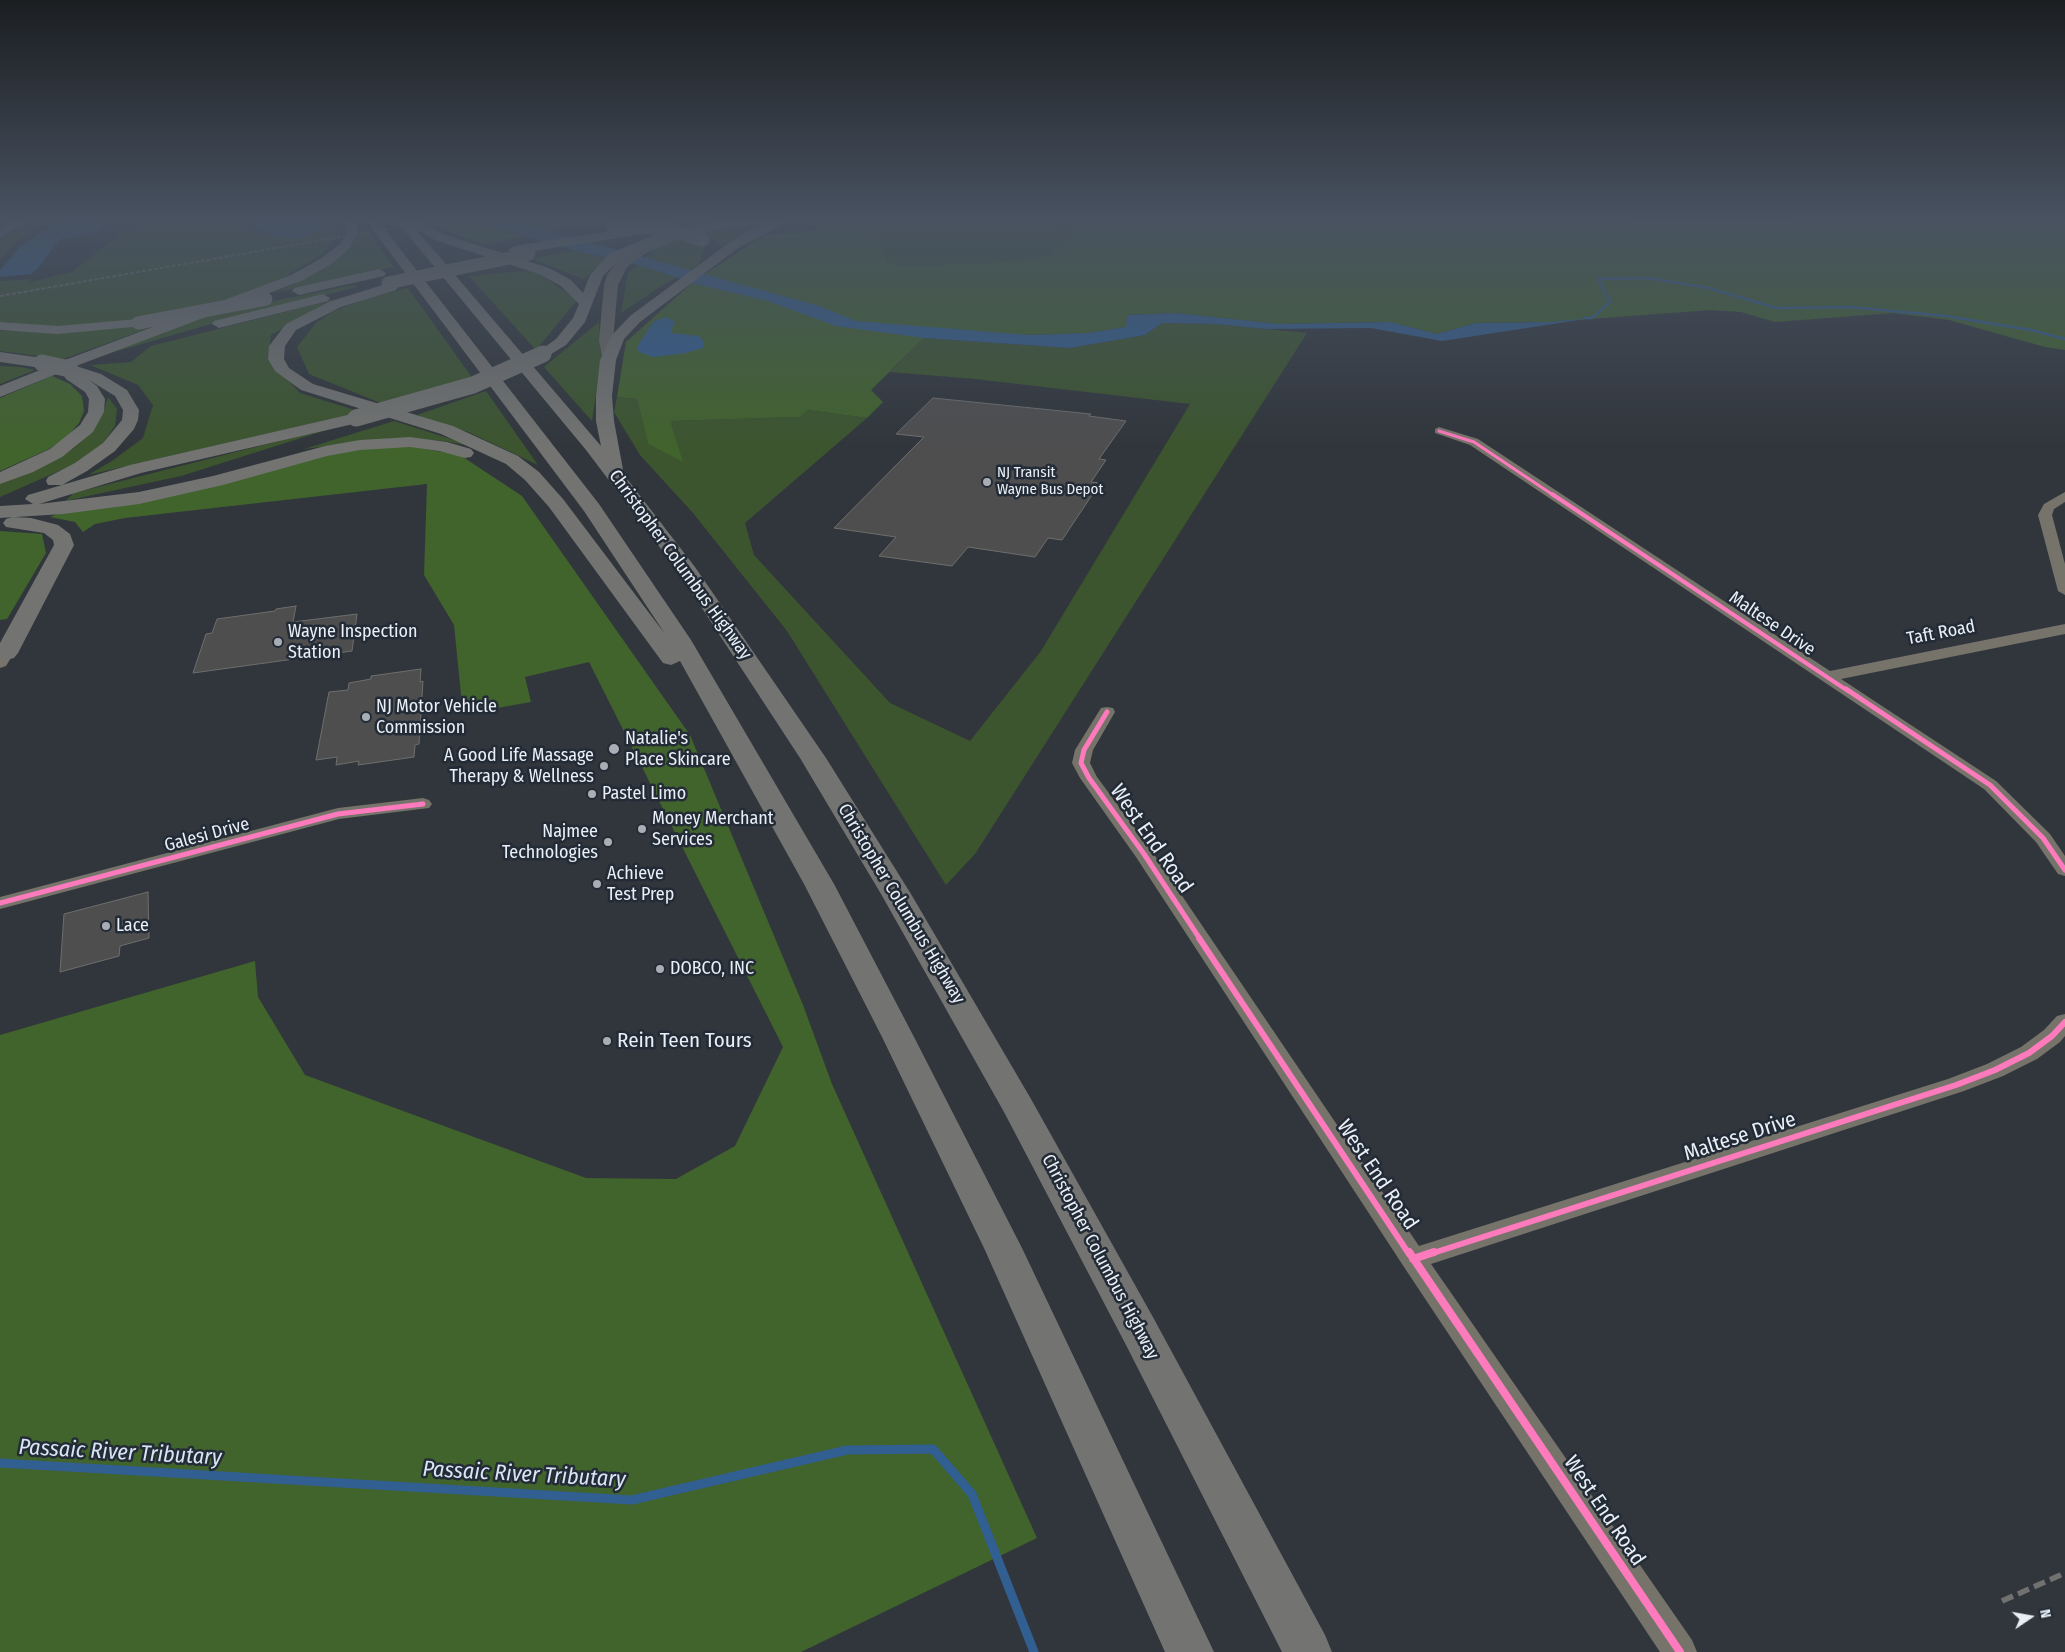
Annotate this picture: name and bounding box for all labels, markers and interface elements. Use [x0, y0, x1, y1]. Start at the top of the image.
place label: NJ Transit Wayne Bus Depot [997, 464, 1103, 499]
street label: Christopher Columbus Highway [604, 466, 756, 664]
marker: NJ Transit Wayne Bus Depot [981, 476, 993, 488]
street label: Maltese Drive [1725, 587, 1819, 661]
street label: Taft Road [1905, 616, 1977, 650]
place label: Wayne Inspection Station [288, 621, 418, 664]
marker: Wayne Inspection Station [272, 636, 284, 648]
place label: NJ Motor Vehicle Commission [376, 696, 497, 739]
marker: NJ Motor Vehicle Commission [360, 711, 372, 723]
place label: Natalie's Place Skincare [625, 728, 731, 771]
marker: Natalie's Place Skincare [607, 742, 621, 756]
place label: A Good Life Massage Therapy & Wellness [444, 745, 594, 788]
marker: A Good Life Massage Therapy & Wellness [598, 760, 610, 772]
street label: West End Road [1104, 780, 1198, 898]
place label: Pastel Limo [602, 783, 686, 805]
marker: Pastel Limo [586, 788, 598, 800]
street label: Christopher Columbus Highway [833, 800, 969, 1008]
place label: Money Merchant Services [652, 808, 774, 851]
street label: Galesi Drive [162, 813, 252, 857]
place label: Najmee Technologies [502, 821, 598, 864]
marker: Money Merchant Services [636, 823, 648, 835]
marker: Najmee Technologies [602, 836, 614, 848]
place label: Achieve Test Prep [607, 863, 674, 906]
marker: Achieve Test Prep [591, 878, 603, 890]
place label: Lace [116, 915, 149, 937]
marker: Lace [100, 920, 112, 932]
place label: DOBCO, INC [670, 958, 754, 980]
marker: DOBCO, INC [654, 963, 666, 975]
place label: Rein Teen Tours [617, 1028, 752, 1054]
marker: Rein Teen Tours [601, 1035, 613, 1047]
street label: Maltese Drive [1681, 1107, 1799, 1167]
street label: West End Road [1331, 1115, 1423, 1235]
street label: Christopher Columbus Highway [1037, 1151, 1163, 1363]
water label: Passaic River Tributary [18, 1434, 222, 1472]
street label: West End Road [1558, 1451, 1650, 1571]
water label: Passaic River Tributary [422, 1456, 626, 1494]
north arrow [2005, 1592, 2055, 1642]
text: N [2036, 1608, 2054, 1620]

